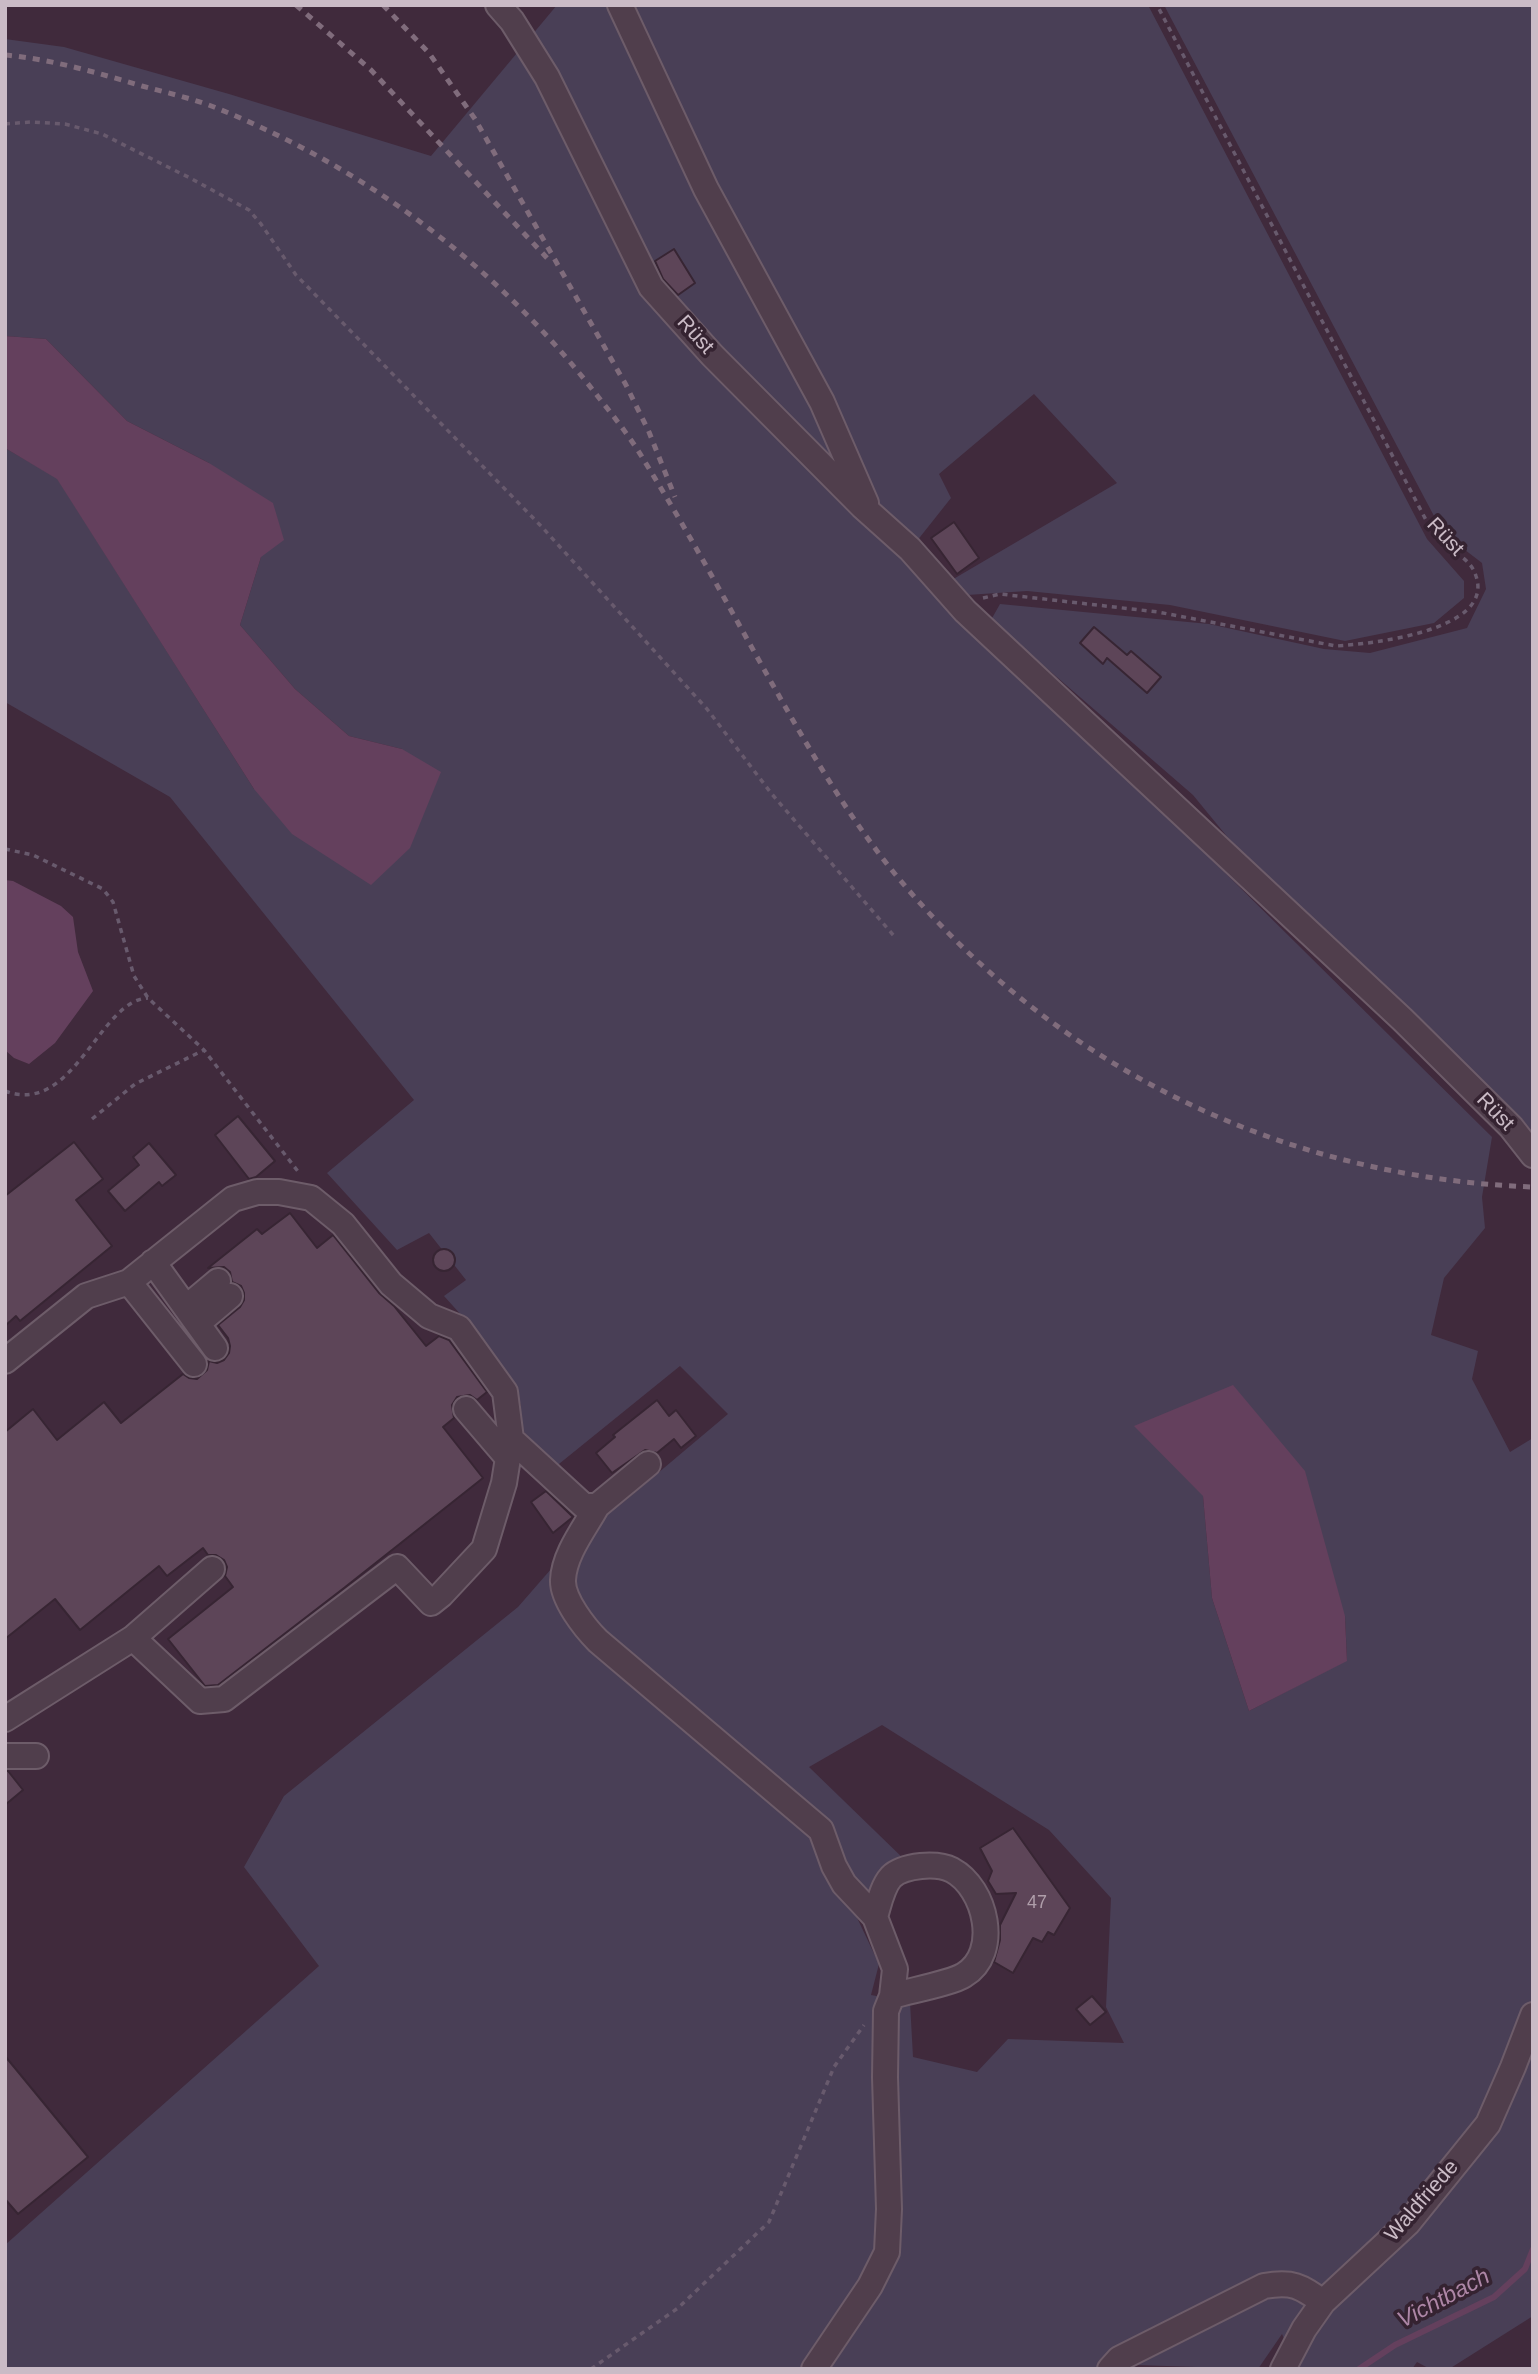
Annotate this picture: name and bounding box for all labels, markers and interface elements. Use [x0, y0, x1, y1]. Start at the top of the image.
street label: Rüst [671, 311, 719, 359]
street label: Rüst [1421, 513, 1469, 561]
street label: Rüst [1471, 1088, 1519, 1136]
house number: 47 [1027, 1892, 1047, 1914]
street label: Waldfriede [1380, 2155, 1464, 2247]
water label: Vichtbach [1393, 2263, 1495, 2335]

